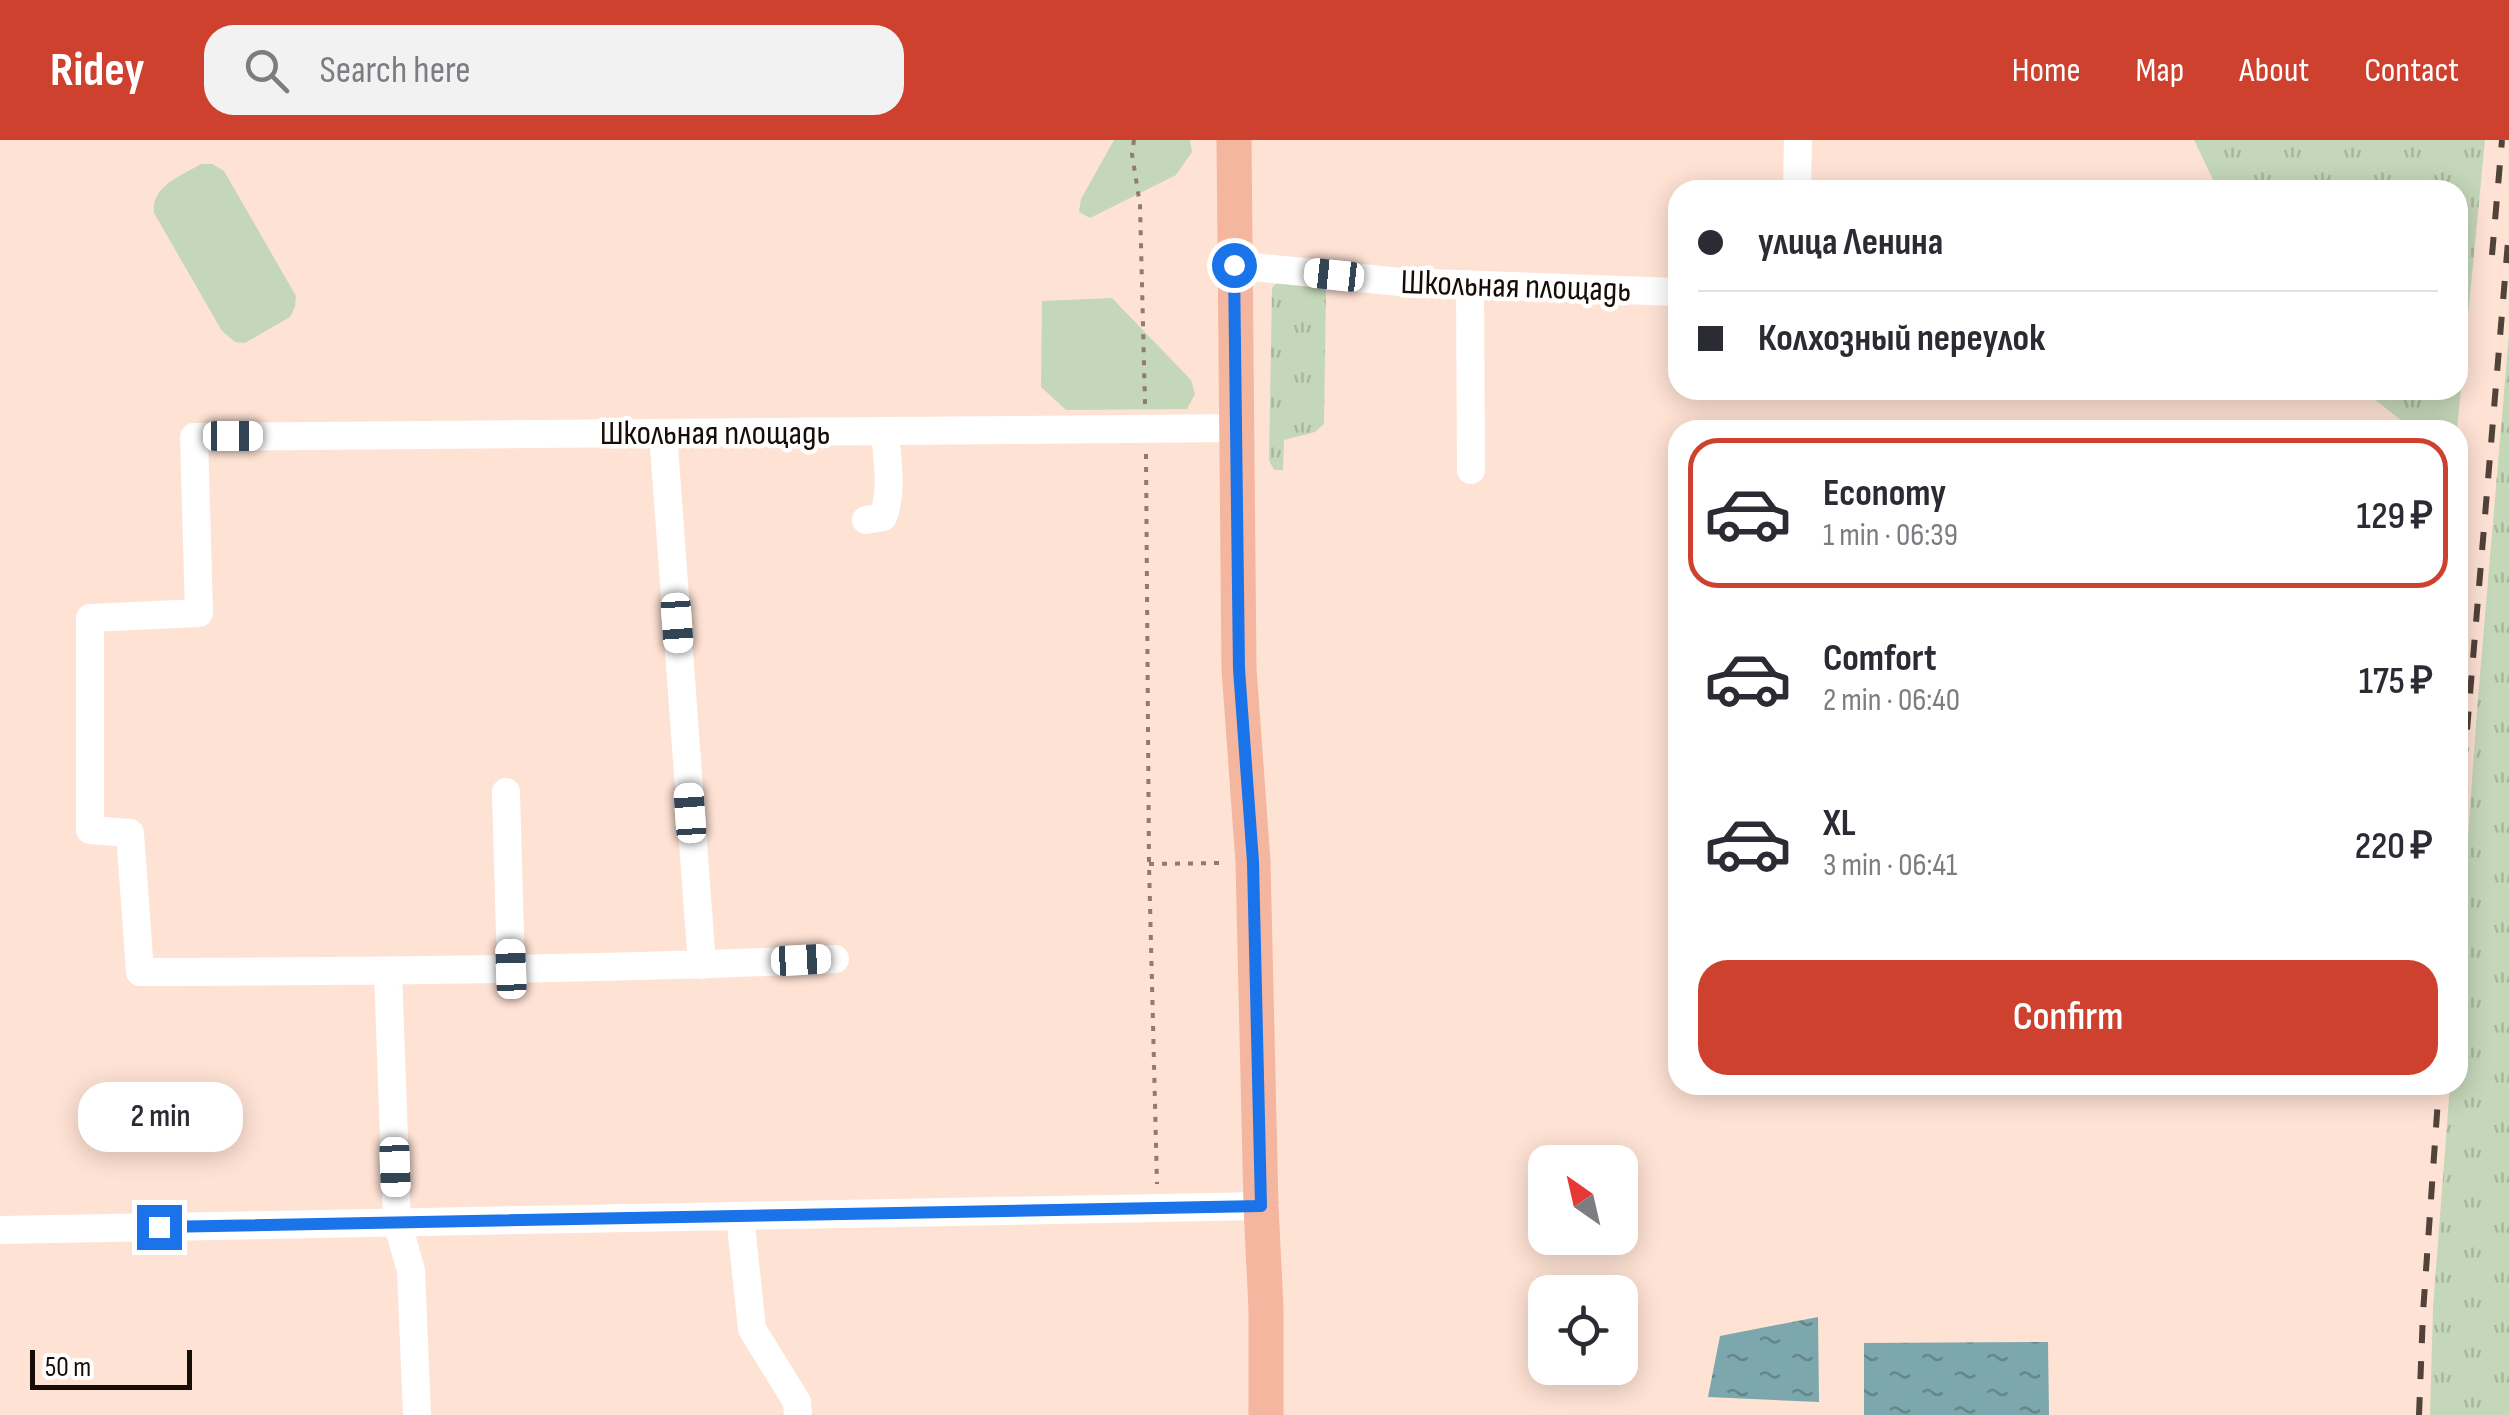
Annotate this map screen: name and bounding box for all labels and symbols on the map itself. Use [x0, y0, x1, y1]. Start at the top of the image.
route start [1212, 243, 1257, 288]
car [1303, 257, 1365, 293]
street label: Школьная площадь [1400, 261, 1632, 312]
street label: Школьная площадь [600, 412, 830, 455]
car [203, 421, 263, 451]
car [660, 592, 694, 654]
car [673, 782, 707, 844]
car [495, 938, 527, 1000]
car [770, 943, 832, 977]
callout: 2 min [76, 1082, 242, 1152]
car [379, 1136, 411, 1198]
north arrow [1528, 1145, 1638, 1255]
route end [137, 1205, 182, 1250]
scale bar [30, 1345, 192, 1390]

